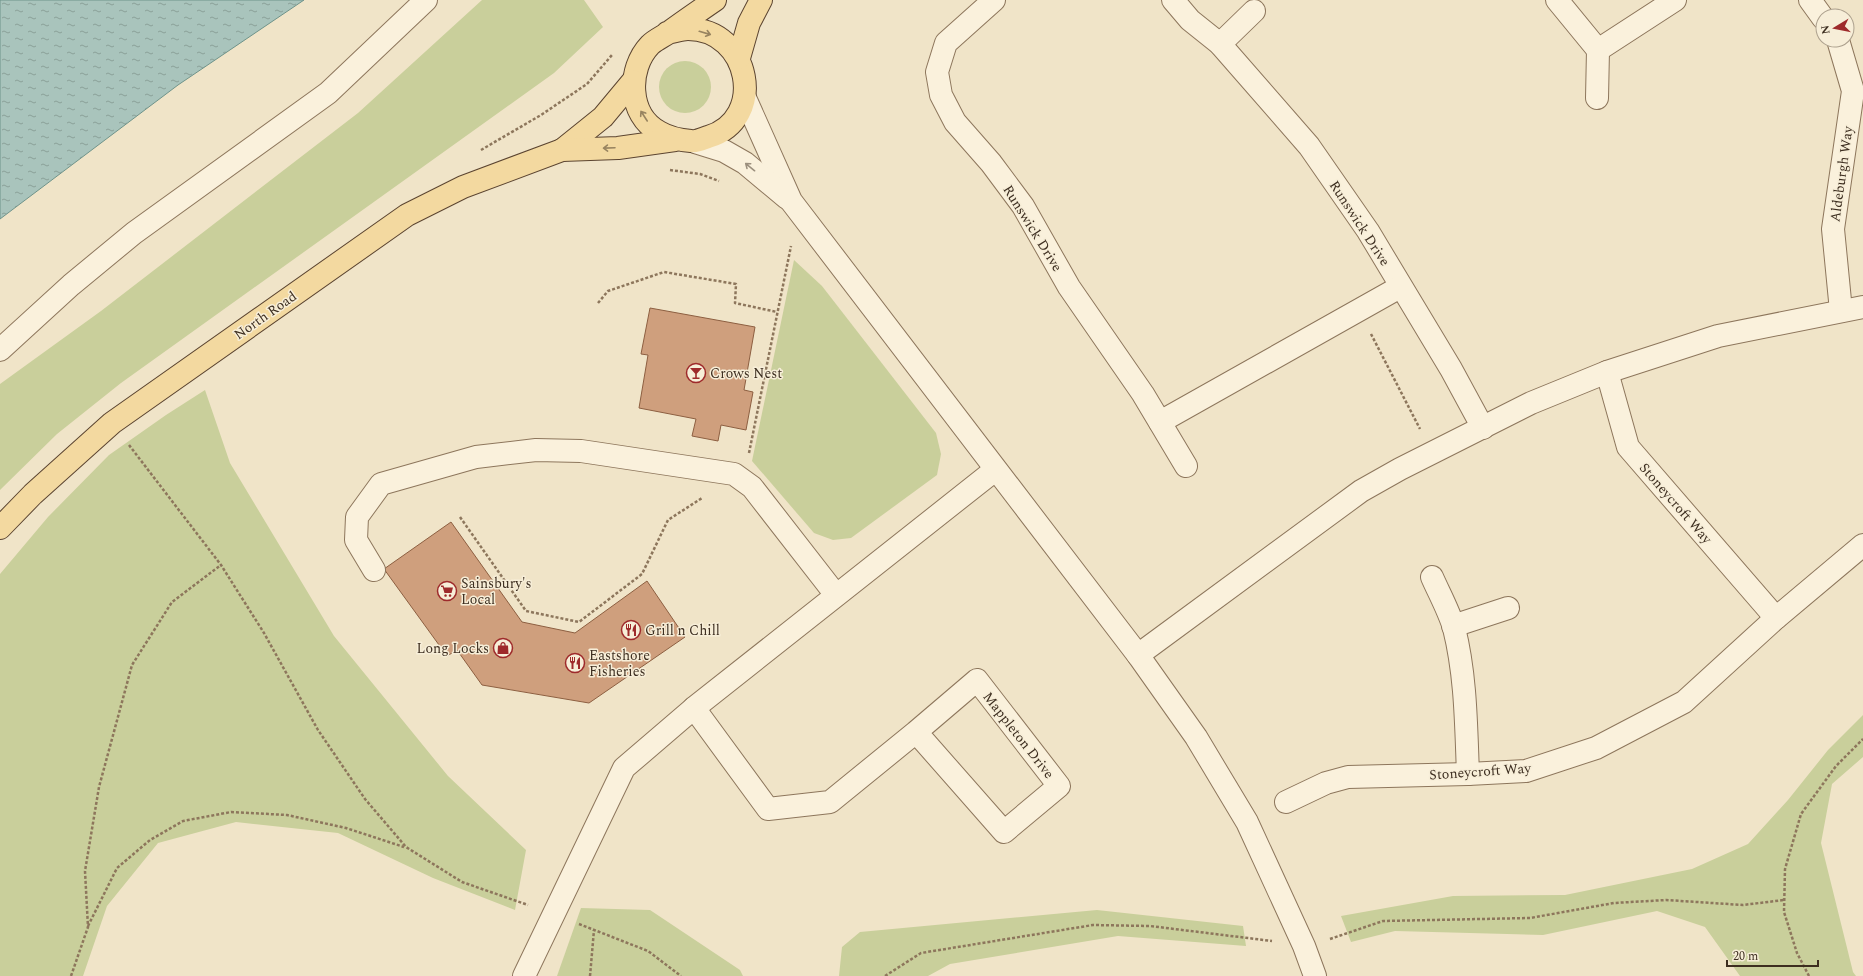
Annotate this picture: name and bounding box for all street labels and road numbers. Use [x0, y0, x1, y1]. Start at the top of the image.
street label: Aldeburgh Way [1824, 124, 1859, 223]
street label: Runswick Drive [1324, 176, 1395, 270]
street label: Runswick Drive [998, 181, 1068, 276]
street label: North Road [230, 286, 301, 345]
street label: Stoneycroft Way [1634, 458, 1718, 550]
street label: Mappleton Drive [978, 687, 1059, 784]
street label: Stoneycroft Way [1429, 757, 1533, 786]

